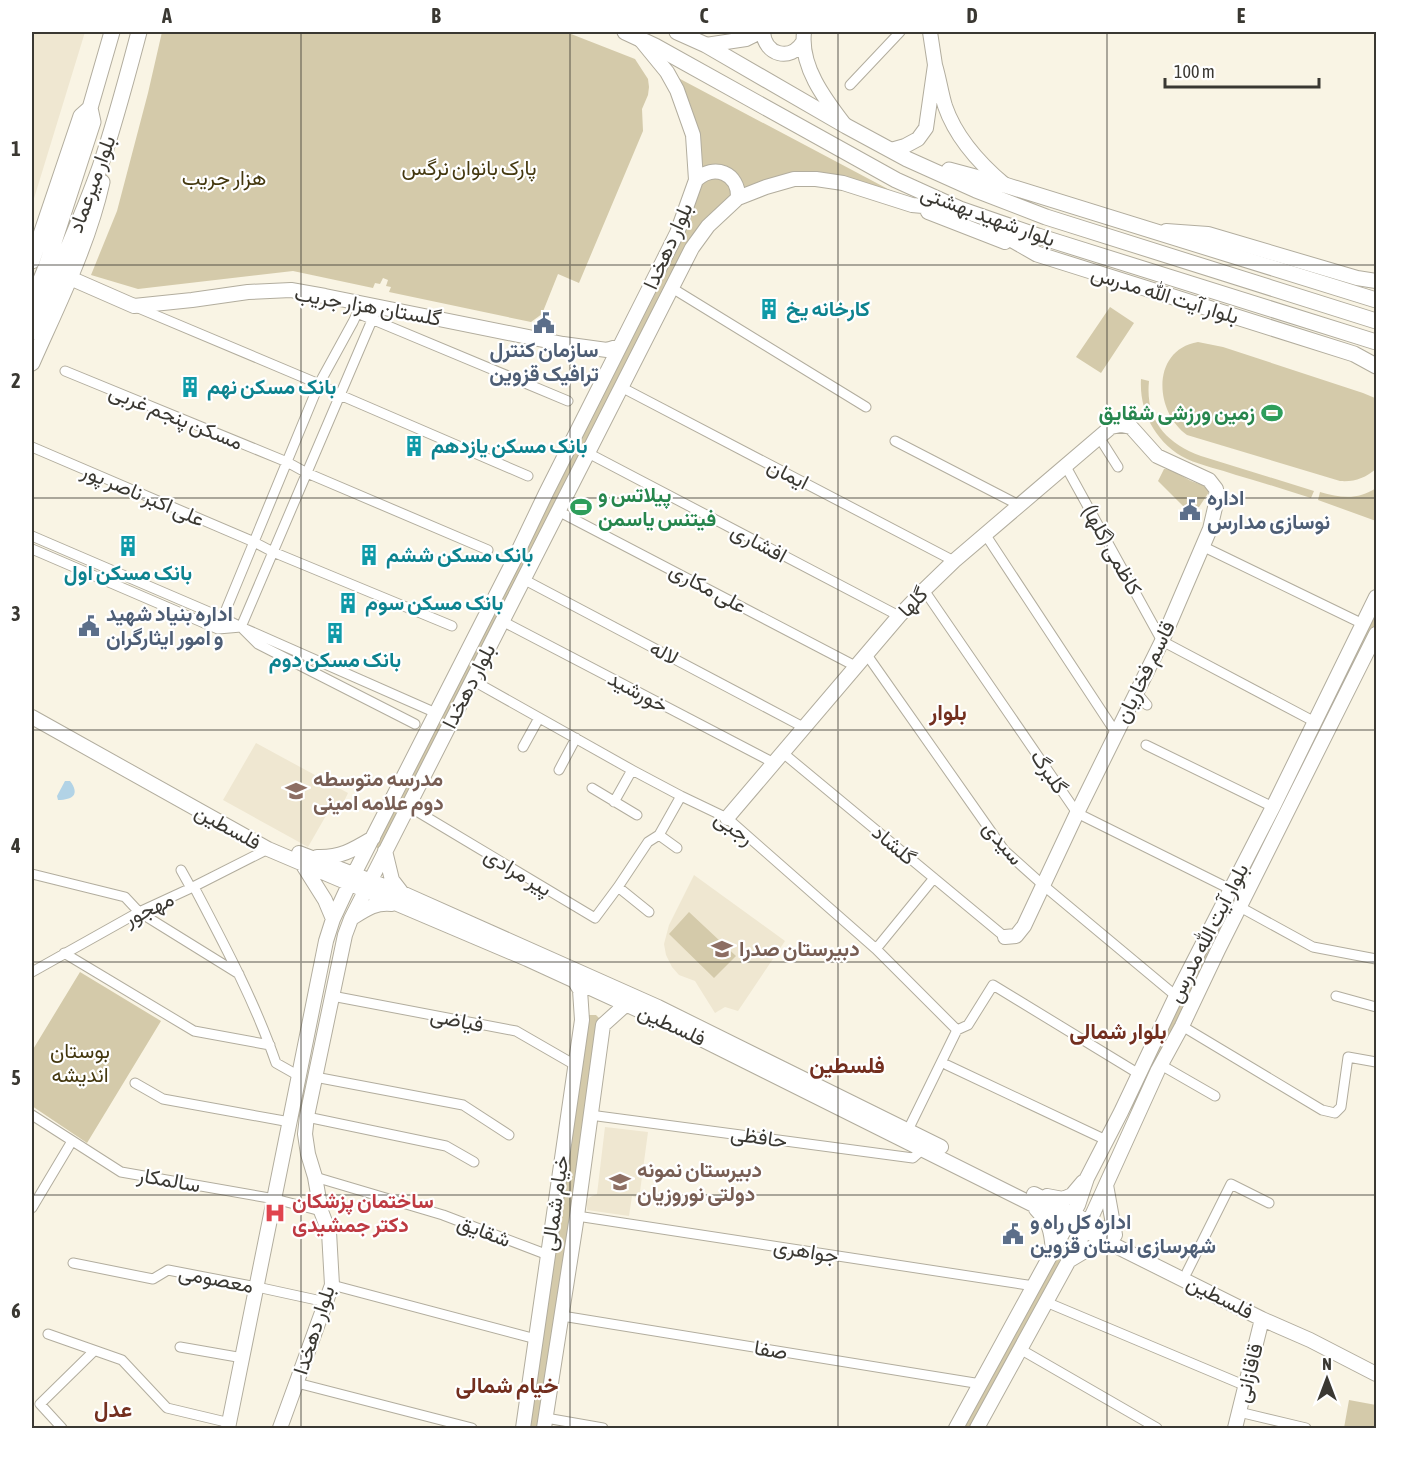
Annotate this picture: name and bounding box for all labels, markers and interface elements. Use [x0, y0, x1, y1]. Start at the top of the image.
text: A [161, 4, 172, 27]
text: B [431, 4, 441, 27]
text: C [700, 4, 709, 27]
text: D [966, 4, 978, 27]
text: E [1237, 4, 1246, 27]
scale bar [1165, 51, 1320, 89]
text: 100 m [1174, 61, 1215, 82]
street label: بلوار میرعماد [62, 132, 122, 236]
text: 1 [11, 137, 21, 160]
park label: پارک بانوان نرگس [402, 155, 536, 182]
park label: هزار جریب [182, 165, 266, 191]
street label: بلوار شهید بهشتی [917, 180, 1059, 252]
street label: بلوار دهخدا [637, 199, 699, 293]
street label: بلوار آیت الله مدرس [1088, 260, 1242, 330]
street label: گلستان هزار جریب [292, 280, 444, 332]
place label: کارخانه یخ [786, 296, 870, 323]
building icon: کارخانه یخ [757, 297, 781, 321]
public building icon: سازمان کنترل ترافیک قزوین [532, 311, 556, 335]
place label: سازمان کنترل ترافیک قزوین [489, 337, 599, 387]
text: 2 [11, 369, 21, 392]
place label: بانک مسکن نهم [207, 374, 337, 401]
building icon: بانک مسکن نهم [178, 375, 202, 399]
street label: مسکن پنجم غربی [105, 378, 247, 457]
place label: زمین ورزشی شقایق [1098, 400, 1255, 426]
sports icon: زمین ورزشی شقایق [1260, 401, 1284, 425]
place label: بانک مسکن یازدهم [431, 433, 588, 460]
building icon: بانک مسکن یازدهم [402, 434, 426, 458]
street label: ایمان [763, 453, 813, 494]
street label: علی اکبر ناصر پور [76, 457, 208, 533]
place label: پیلاتس و فیتنس یاسمن [598, 482, 716, 531]
place label: اداره نوسازی مدارس [1207, 485, 1330, 535]
sports icon: پیلاتس و فیتنس یاسمن [569, 495, 593, 519]
public building icon: اداره نوسازی مدارس [1178, 498, 1202, 522]
street label: کاظمی (گلها) [1077, 500, 1147, 600]
street label: افشاری [727, 518, 791, 568]
building icon: بانک مسکن اول [116, 534, 140, 558]
place label: بانک مسکن ششم [386, 542, 533, 569]
building icon: بانک مسکن ششم [357, 543, 381, 567]
street label: علی مکاری [665, 557, 751, 619]
place label: بانک مسکن اول [64, 560, 192, 586]
street label: گلها [893, 581, 933, 623]
place label: بانک مسکن سوم [365, 590, 503, 617]
building icon: بانک مسکن سوم [336, 591, 360, 615]
place label: اداره بنیاد شهید و امور ایثارگران [106, 601, 233, 651]
text: 3 [11, 602, 21, 625]
public building icon: اداره بنیاد شهید و امور ایثارگران [77, 614, 101, 638]
street label: قاسم فخاریان [1109, 617, 1182, 728]
building icon: بانک مسکن دوم [323, 621, 347, 645]
street label: لاله [646, 635, 683, 669]
street label: بلوار دهخدا [437, 639, 501, 733]
place label: بانک مسکن دوم [269, 647, 401, 674]
street label: خورشید [604, 665, 672, 719]
district label: بلوار [928, 699, 967, 726]
street label: گلبرگ [1025, 745, 1073, 799]
place label: مدرسه متوسطه دوم علامه امینی [313, 766, 444, 817]
school or university icon: مدرسه متوسطه دوم علامه امینی [284, 779, 308, 803]
street label: فلسطین [191, 798, 266, 855]
street label: رجبی [709, 805, 759, 851]
street label: سیدی [978, 815, 1029, 870]
street label: گلشاد [868, 819, 921, 869]
text: 4 [10, 834, 21, 857]
street label: پیر مرادی [479, 842, 556, 903]
street label: بلوار آیت الله مدرس [1162, 859, 1254, 1007]
street label: مهجور [119, 886, 178, 933]
place label: دبیرستان صدرا [739, 936, 860, 962]
school or university icon: دبیرستان صدرا [710, 937, 734, 961]
street label: فلسطین [634, 998, 710, 1051]
street label: فیاضی [428, 1002, 486, 1037]
district label: بلوار شمالی [1069, 1018, 1167, 1045]
park label: بوستان اندیشه [50, 1038, 110, 1087]
district label: فلسطین [809, 1052, 885, 1079]
text: 5 [11, 1066, 21, 1089]
street label: حافظی [729, 1120, 789, 1153]
street label: خیام شمالی [535, 1153, 576, 1253]
place label: دبیرستان نمونه دولتی نوروزیان [637, 1157, 762, 1207]
street label: سالمکار [134, 1162, 203, 1198]
school or university icon: دبیرستان نمونه دولتی نوروزیان [608, 1170, 632, 1194]
place label: ساختمان پزشکان دکتر جمشیدی [292, 1188, 434, 1238]
hospital icon: ساختمان پزشکان دکتر جمشیدی [263, 1201, 287, 1225]
street label: شقایق [454, 1209, 514, 1252]
place label: اداره کل راه و شهرسازی استان قزوین [1030, 1209, 1216, 1259]
public building icon: اداره کل راه و شهرسازی استان قزوین [1001, 1222, 1025, 1246]
street label: جواهری [771, 1233, 841, 1269]
street label: معصومی [176, 1259, 256, 1299]
street label: فلسطین [1183, 1269, 1258, 1324]
street label: بلوار دهخدا [287, 1282, 341, 1378]
text: 6 [11, 1299, 21, 1322]
street label: صفا [753, 1335, 790, 1363]
street label: قاقازانی [1229, 1341, 1269, 1405]
north arrow [1297, 1349, 1357, 1409]
text: N [1322, 1355, 1332, 1373]
district label: خیام شمالی [456, 1372, 558, 1400]
district label: عدل [94, 1396, 132, 1422]

